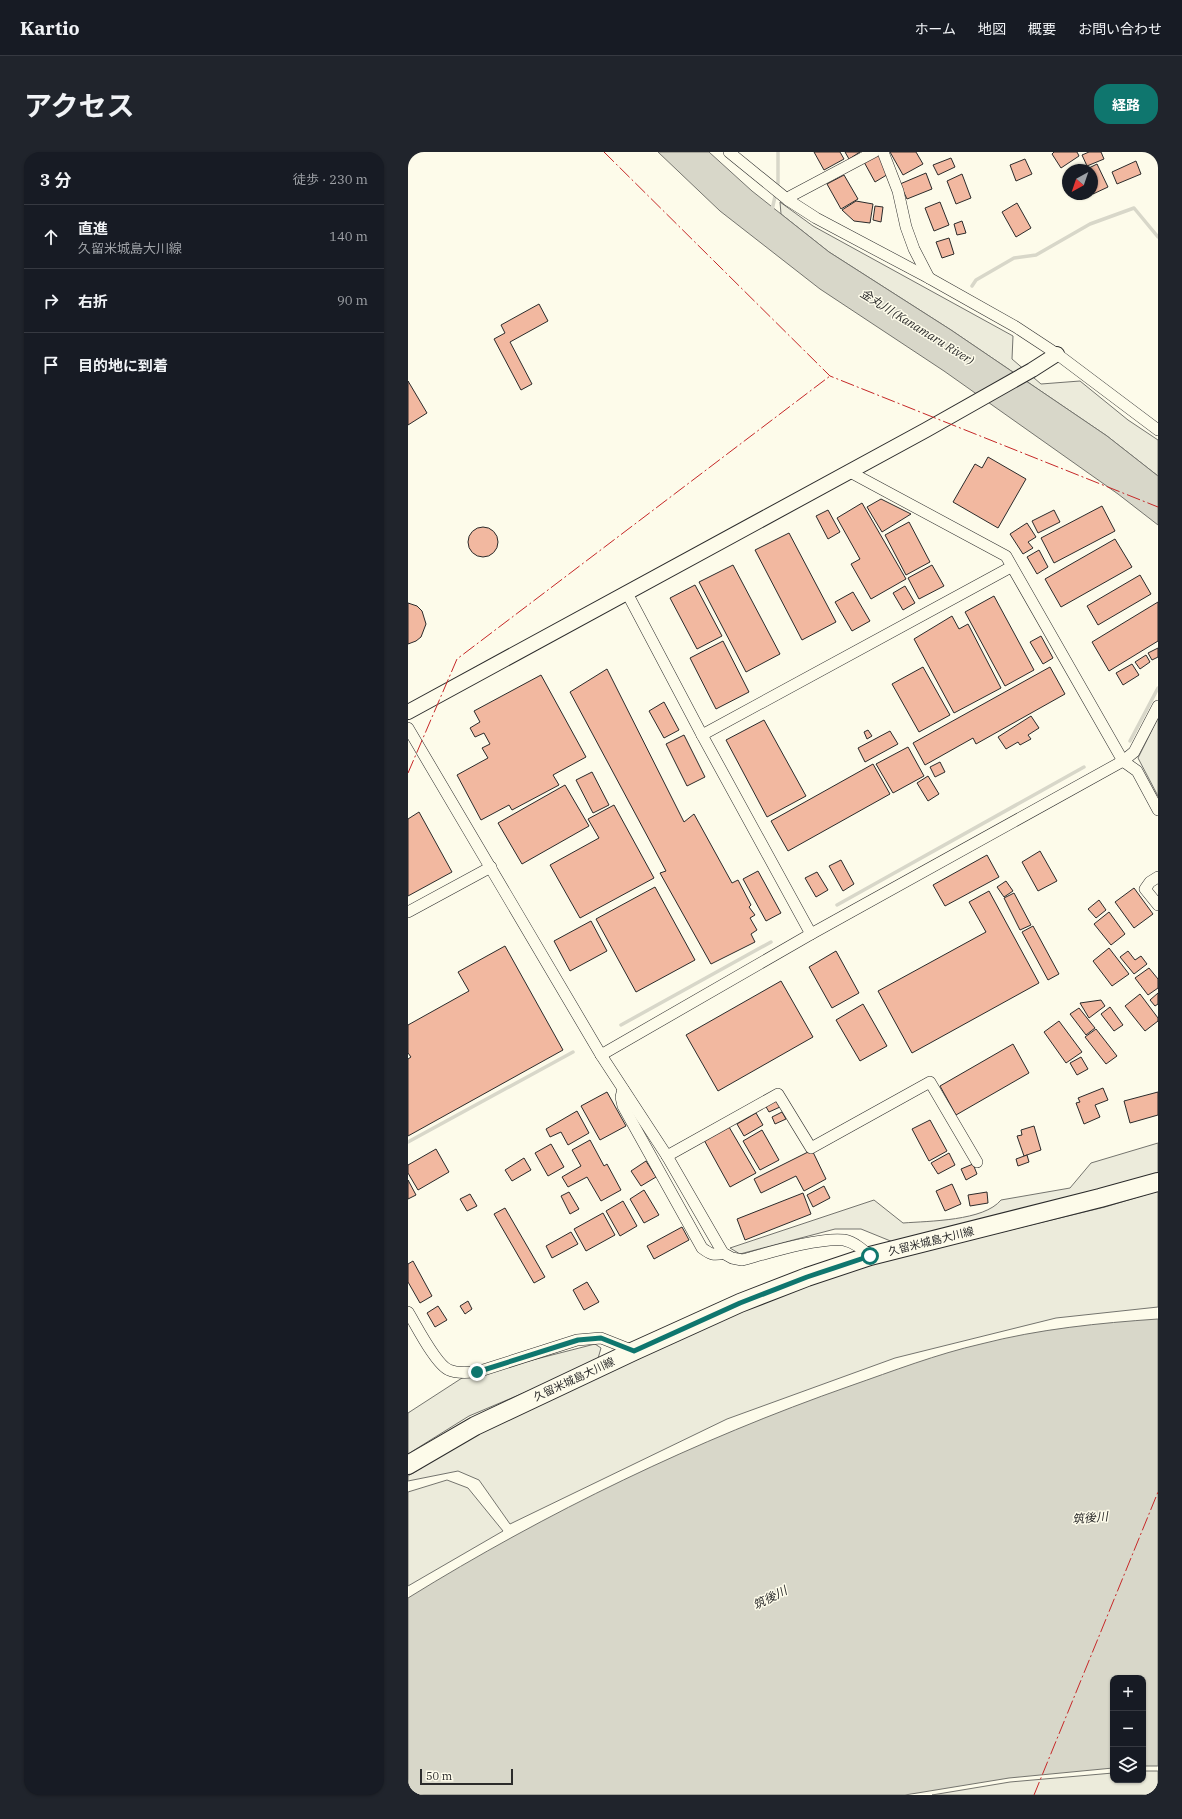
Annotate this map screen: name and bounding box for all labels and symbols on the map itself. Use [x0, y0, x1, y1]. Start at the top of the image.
north arrow [1062, 164, 1098, 200]
water label: 金丸川 (Kanamaru River) [858, 285, 977, 368]
street label: 久留米城島大川線 [887, 1224, 975, 1258]
route start [861, 1247, 879, 1265]
street label: 久留米城島大川線 [531, 1354, 617, 1404]
route end [468, 1363, 486, 1381]
water label: 筑後川 [1071, 1508, 1111, 1527]
water label: 筑後川 [750, 1582, 791, 1612]
scale bar [420, 1767, 513, 1786]

